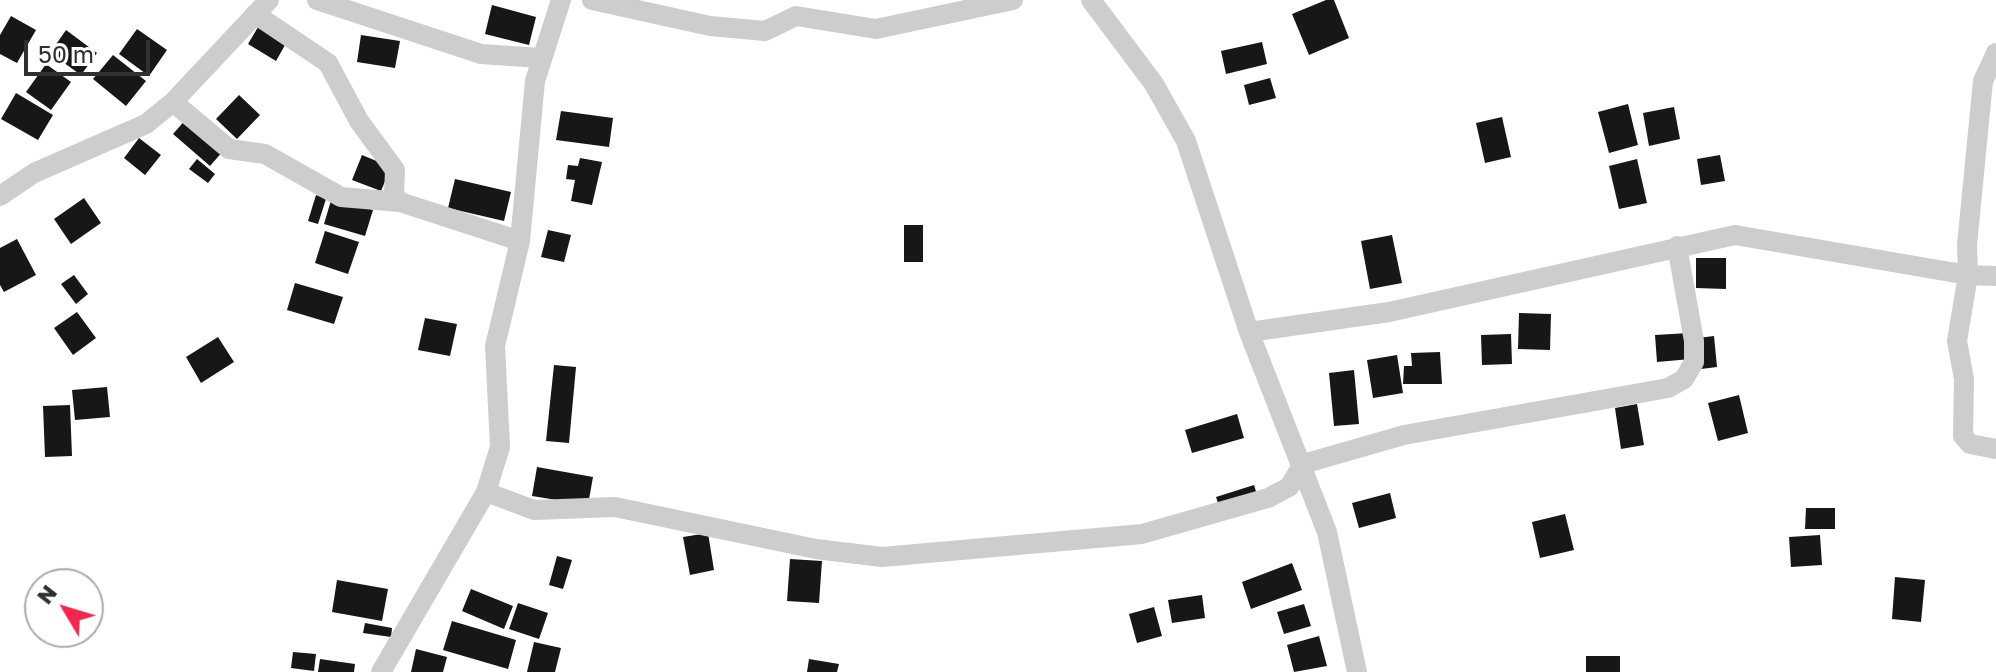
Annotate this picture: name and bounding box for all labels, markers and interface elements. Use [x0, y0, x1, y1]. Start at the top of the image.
scale bar [28, 24, 154, 74]
text: 50 m [38, 39, 94, 68]
north arrow [24, 568, 104, 648]
text: N [30, 579, 62, 609]

